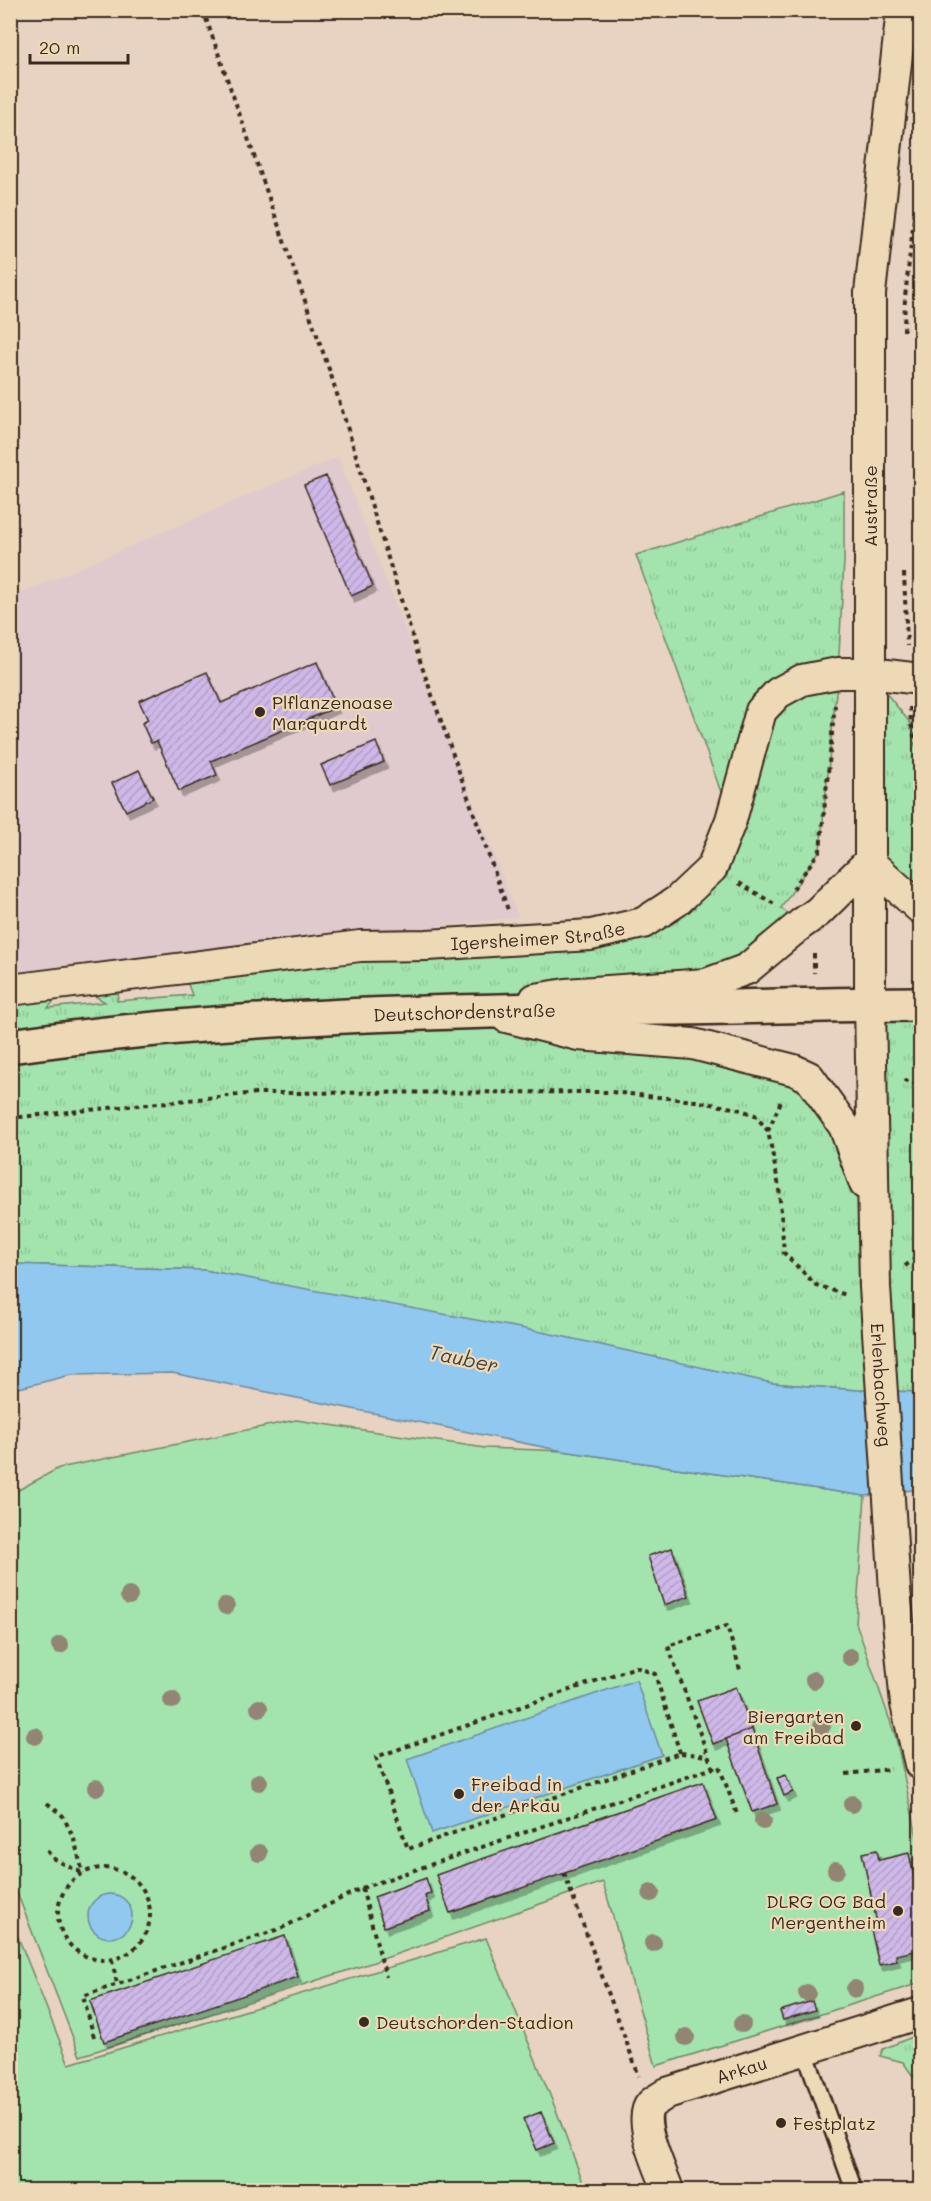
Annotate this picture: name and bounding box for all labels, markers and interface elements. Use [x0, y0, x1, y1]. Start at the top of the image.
scale bar [30, 27, 128, 65]
text: 20 m [39, 35, 80, 59]
street label: Austraße [858, 465, 882, 547]
place label: Plflanzenoase Marquardt [272, 690, 393, 735]
marker: Plflanzenoase Marquardt [253, 705, 267, 719]
street label: Igersheimer Straße [450, 916, 627, 956]
street label: Deutschordenstraße [373, 998, 556, 1027]
street label: Erlenbachweg [865, 1322, 898, 1448]
water label: Tauber [427, 1338, 501, 1378]
place label: Biergarten am Freibad [743, 1704, 844, 1749]
marker: Biergarten am Freibad [849, 1719, 863, 1733]
place label: Freibad in der Arkau [471, 1772, 562, 1817]
marker: Freibad in der Arkau [452, 1787, 466, 1801]
place label: DLRG OG Bad Mergentheim [766, 1889, 886, 1934]
marker: DLRG OG Bad Mergentheim [891, 1904, 905, 1918]
place label: Deutschorden-Stadion [376, 2010, 573, 2034]
marker: Deutschorden-Stadion [357, 2015, 371, 2029]
street label: Arkau [713, 2050, 770, 2089]
place label: Festplatz [793, 2111, 876, 2135]
marker: Festplatz [774, 2116, 788, 2130]

